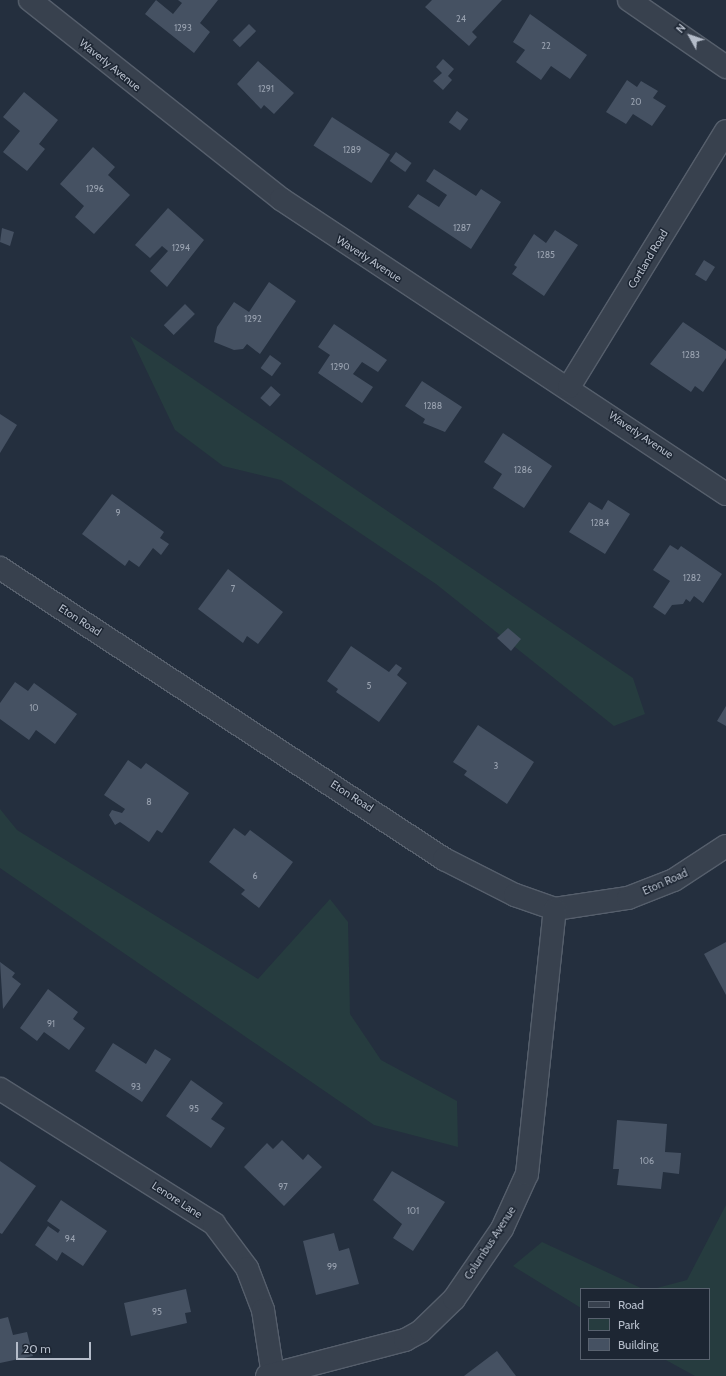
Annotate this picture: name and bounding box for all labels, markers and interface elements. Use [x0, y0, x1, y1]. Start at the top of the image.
house number: 24 [456, 14, 466, 24]
north arrow [670, 16, 710, 56]
text: N [673, 21, 689, 36]
house number: 1293 [174, 23, 192, 33]
street label: Waverly Avenue [77, 36, 143, 94]
house number: 22 [541, 41, 551, 51]
house number: 1291 [258, 84, 274, 94]
house number: 20 [631, 97, 641, 107]
house number: 1289 [343, 145, 361, 155]
house number: 1296 [86, 184, 104, 194]
house number: 1287 [453, 223, 471, 233]
street label: Cortland Road [625, 227, 671, 291]
street label: Waverly Avenue [334, 233, 404, 285]
house number: 1294 [172, 243, 190, 253]
house number: 1285 [537, 250, 555, 260]
house number: 1292 [244, 314, 262, 324]
house number: 1283 [682, 350, 700, 360]
house number: 1290 [330, 362, 350, 372]
house number: 1288 [424, 401, 442, 411]
street label: Waverly Avenue [606, 409, 676, 461]
house number: 1286 [514, 465, 532, 475]
house number: 9 [115, 508, 121, 518]
house number: 1284 [591, 518, 609, 528]
house number: 1282 [683, 573, 701, 583]
house number: 7 [231, 584, 235, 594]
street label: Eton Road [56, 601, 104, 639]
house number: 5 [367, 681, 371, 691]
house number: 10 [29, 703, 39, 713]
house number: 3 [494, 761, 498, 771]
street label: Eton Road [328, 777, 376, 815]
house number: 8 [146, 797, 152, 807]
street label: Eton Road [640, 866, 690, 898]
house number: 6 [252, 871, 258, 881]
house number: 91 [47, 1019, 55, 1029]
house number: 93 [131, 1082, 141, 1092]
house number: 95 [189, 1104, 199, 1114]
house number: 106 [640, 1156, 654, 1166]
street label: Lenore Lane [149, 1179, 205, 1221]
house number: 97 [278, 1182, 288, 1192]
street label: Columbus Avenue [461, 1204, 519, 1282]
house number: 101 [407, 1206, 419, 1216]
house number: 94 [65, 1234, 75, 1244]
house number: 99 [327, 1262, 337, 1272]
legend [580, 1288, 710, 1360]
text: Road [618, 1297, 644, 1312]
house number: 95 [152, 1307, 162, 1317]
text: Park [618, 1317, 640, 1332]
scale bar [18, 1334, 93, 1360]
text: Building [618, 1337, 659, 1352]
text: 20 m [23, 1341, 51, 1356]

